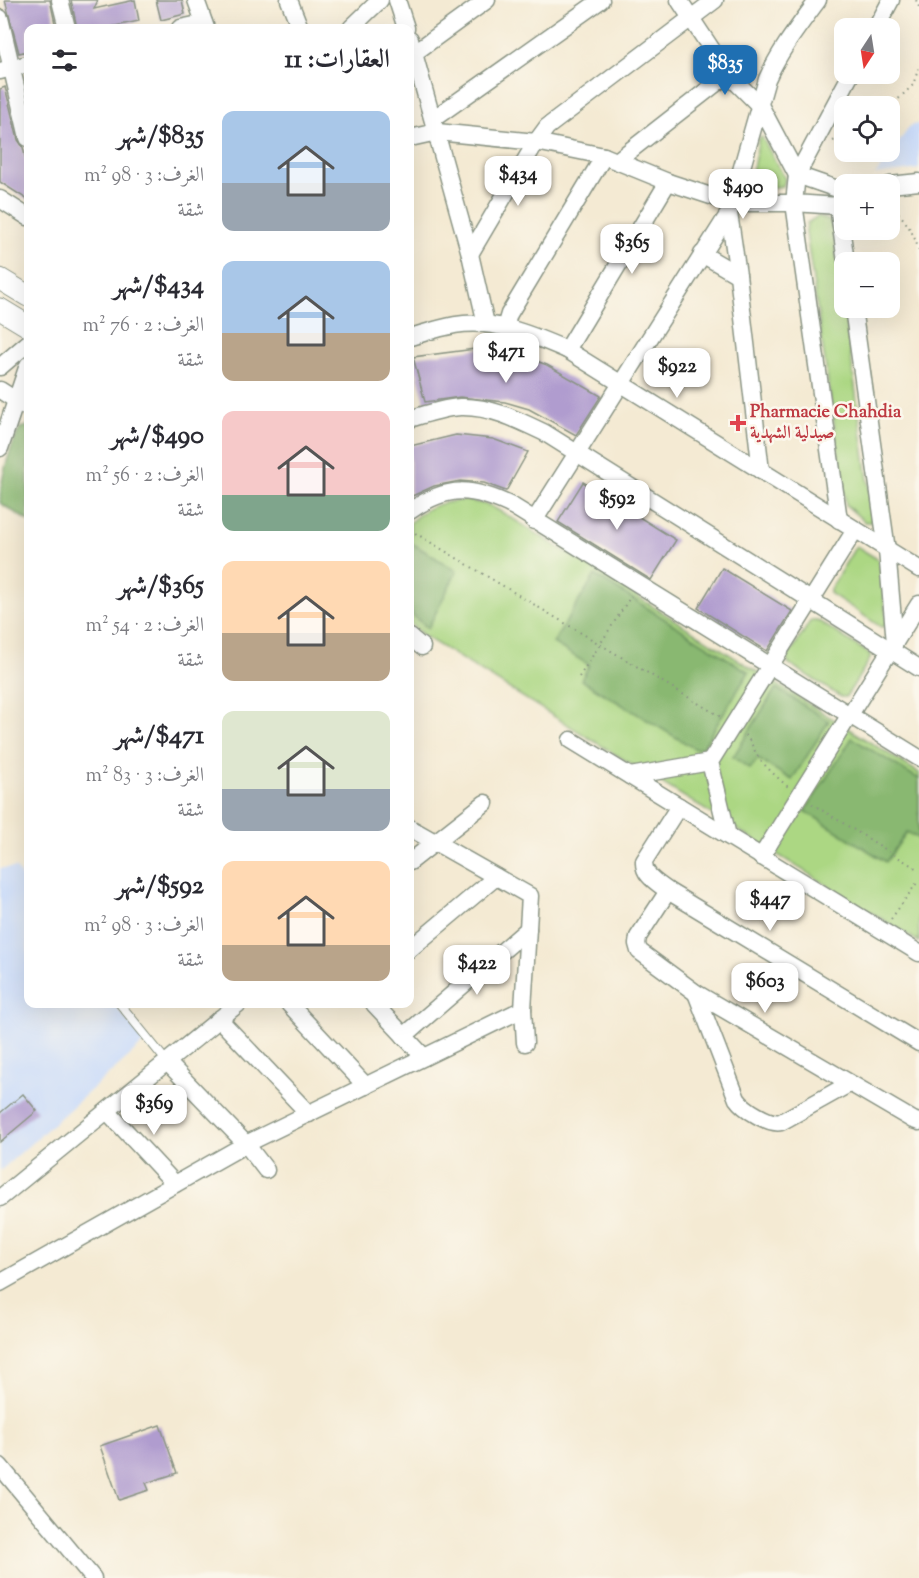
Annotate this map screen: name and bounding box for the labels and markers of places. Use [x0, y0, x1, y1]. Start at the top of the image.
pin: $835 [689, 45, 761, 96]
pin: $434 [482, 156, 554, 207]
pin: $490 [707, 169, 779, 220]
pin: $365 [596, 224, 668, 275]
pin: $471 [470, 333, 542, 384]
pin: $922 [641, 348, 713, 399]
place label: Pharmacie Chahdia صيدلية الشهدية [750, 400, 902, 447]
marker: Pharmacie Chahdia صيدلية الشهدية [731, 416, 745, 430]
pin: $592 [581, 480, 653, 531]
pin: $447 [734, 881, 806, 932]
pin: $422 [441, 945, 513, 996]
pin: $603 [729, 963, 801, 1014]
pin: $369 [118, 1085, 190, 1136]

